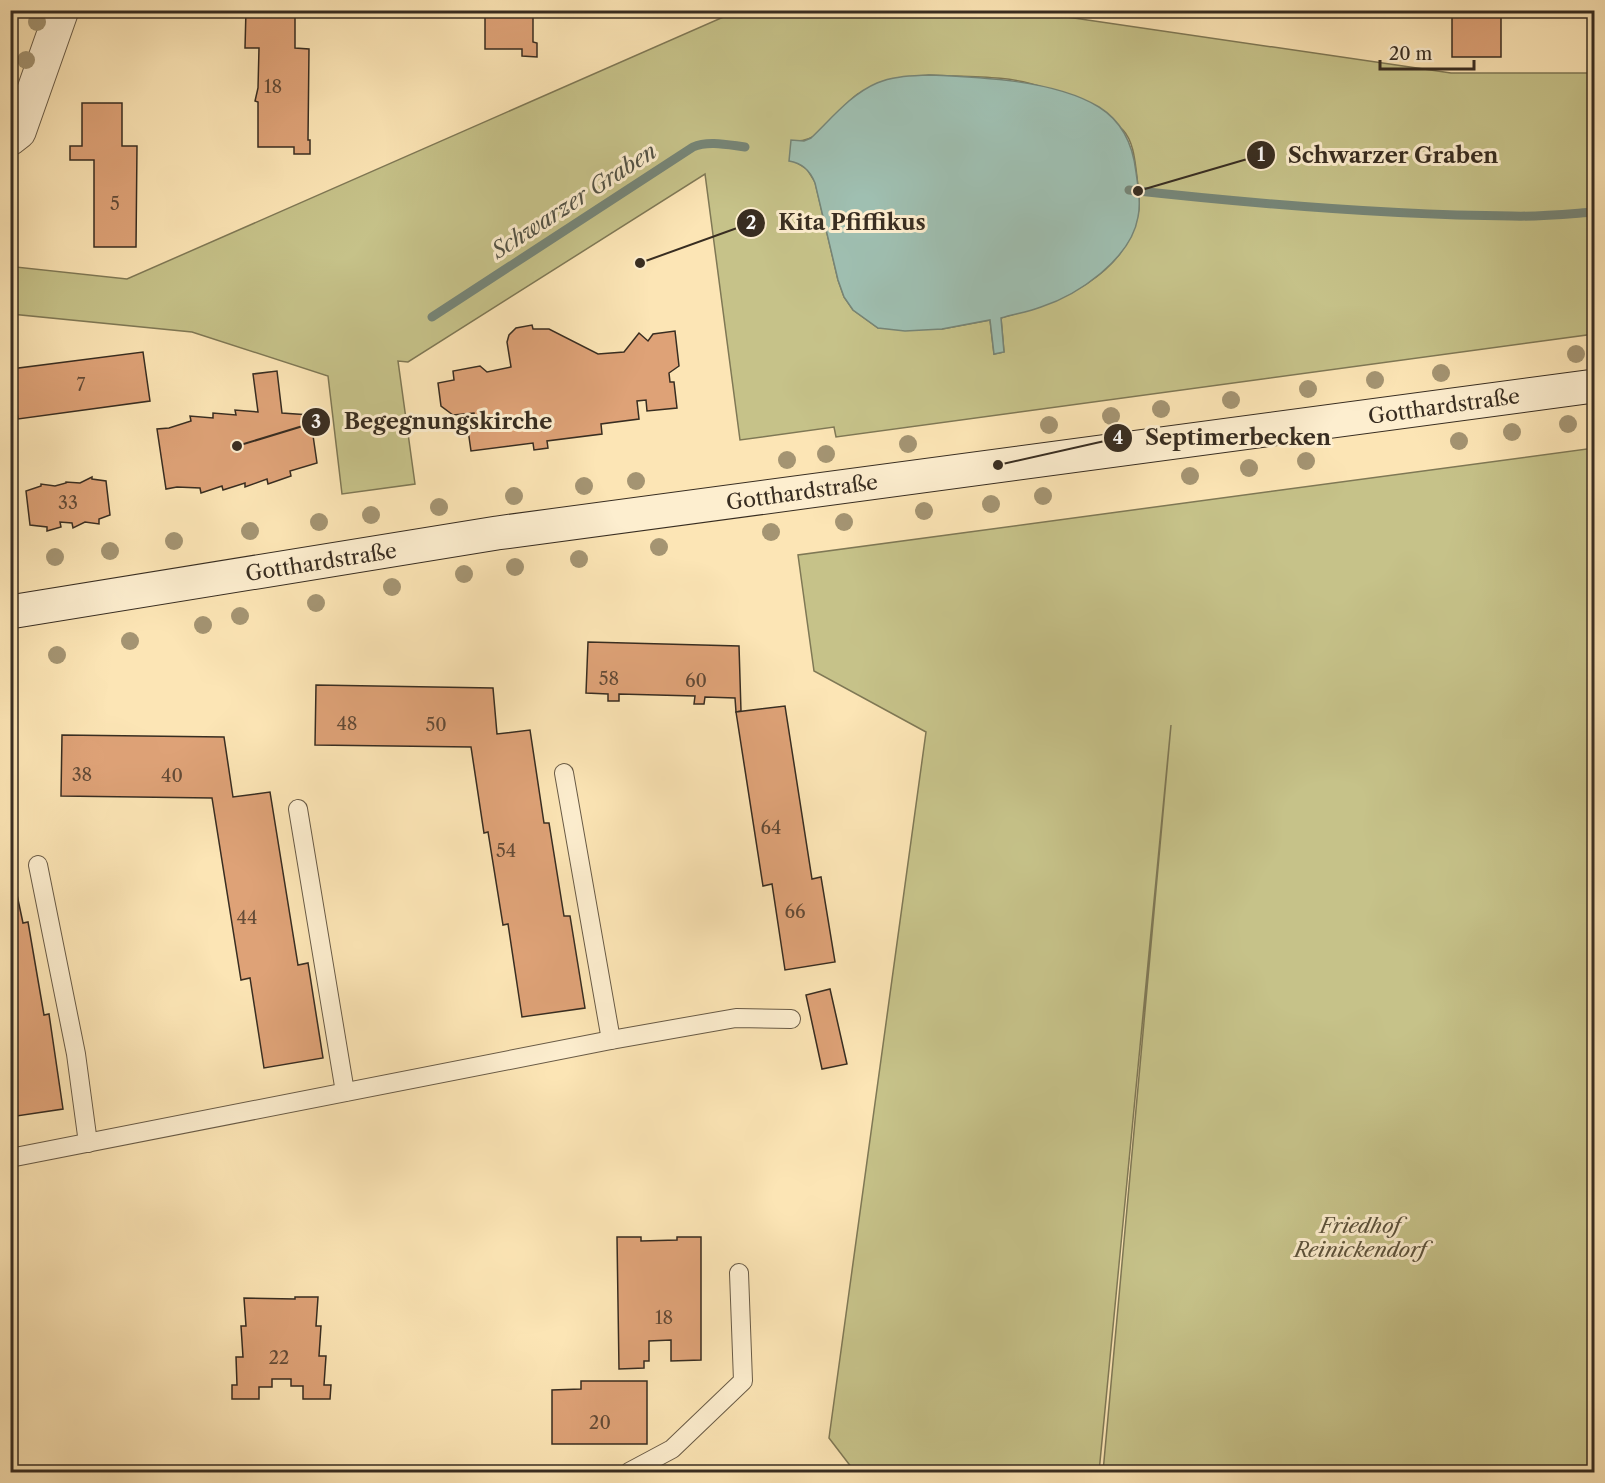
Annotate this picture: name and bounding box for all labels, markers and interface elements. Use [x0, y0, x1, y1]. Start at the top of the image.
scale bar [1380, 33, 1474, 71]
text: 20 m [1389, 43, 1433, 65]
house number: 18 [264, 76, 282, 98]
callout: Schwarzer Graben [1246, 135, 1511, 175]
water label: Schwarzer Graben [485, 138, 662, 265]
text: Schwarzer Graben [1288, 142, 1498, 169]
text: 1 [1257, 144, 1265, 166]
house number: 5 [110, 193, 120, 215]
callout: Kita Pfiffikus [736, 203, 938, 243]
text: Kita Pfiffikus [778, 209, 926, 236]
text: 2 [746, 212, 756, 234]
house number: 7 [77, 374, 86, 396]
street label: Gotthardstraße [1367, 383, 1521, 429]
callout: Begegnungskirche [301, 402, 564, 442]
text: Begegnungskirche [344, 408, 552, 435]
text: 3 [311, 411, 321, 433]
callout: Septimerbecken [1103, 418, 1343, 458]
text: Septimerbecken [1145, 424, 1331, 451]
text: 4 [1113, 427, 1123, 449]
street label: Gotthardstraße [725, 469, 879, 515]
house number: 33 [58, 492, 78, 514]
street label: Gotthardstraße [244, 538, 398, 586]
house number: 58 [599, 668, 619, 690]
house number: 60 [685, 670, 707, 692]
house number: 48 [336, 713, 358, 735]
house number: 50 [425, 714, 447, 736]
house number: 38 [72, 764, 92, 786]
house number: 40 [161, 765, 183, 787]
house number: 64 [761, 817, 781, 839]
house number: 54 [496, 840, 516, 862]
house number: 66 [784, 901, 806, 923]
house number: 44 [237, 907, 257, 929]
park label: Friedhof Reinickendorf [1292, 1213, 1433, 1262]
house number: 18 [655, 1307, 673, 1329]
house number: 22 [269, 1347, 289, 1369]
house number: 20 [589, 1412, 611, 1434]

